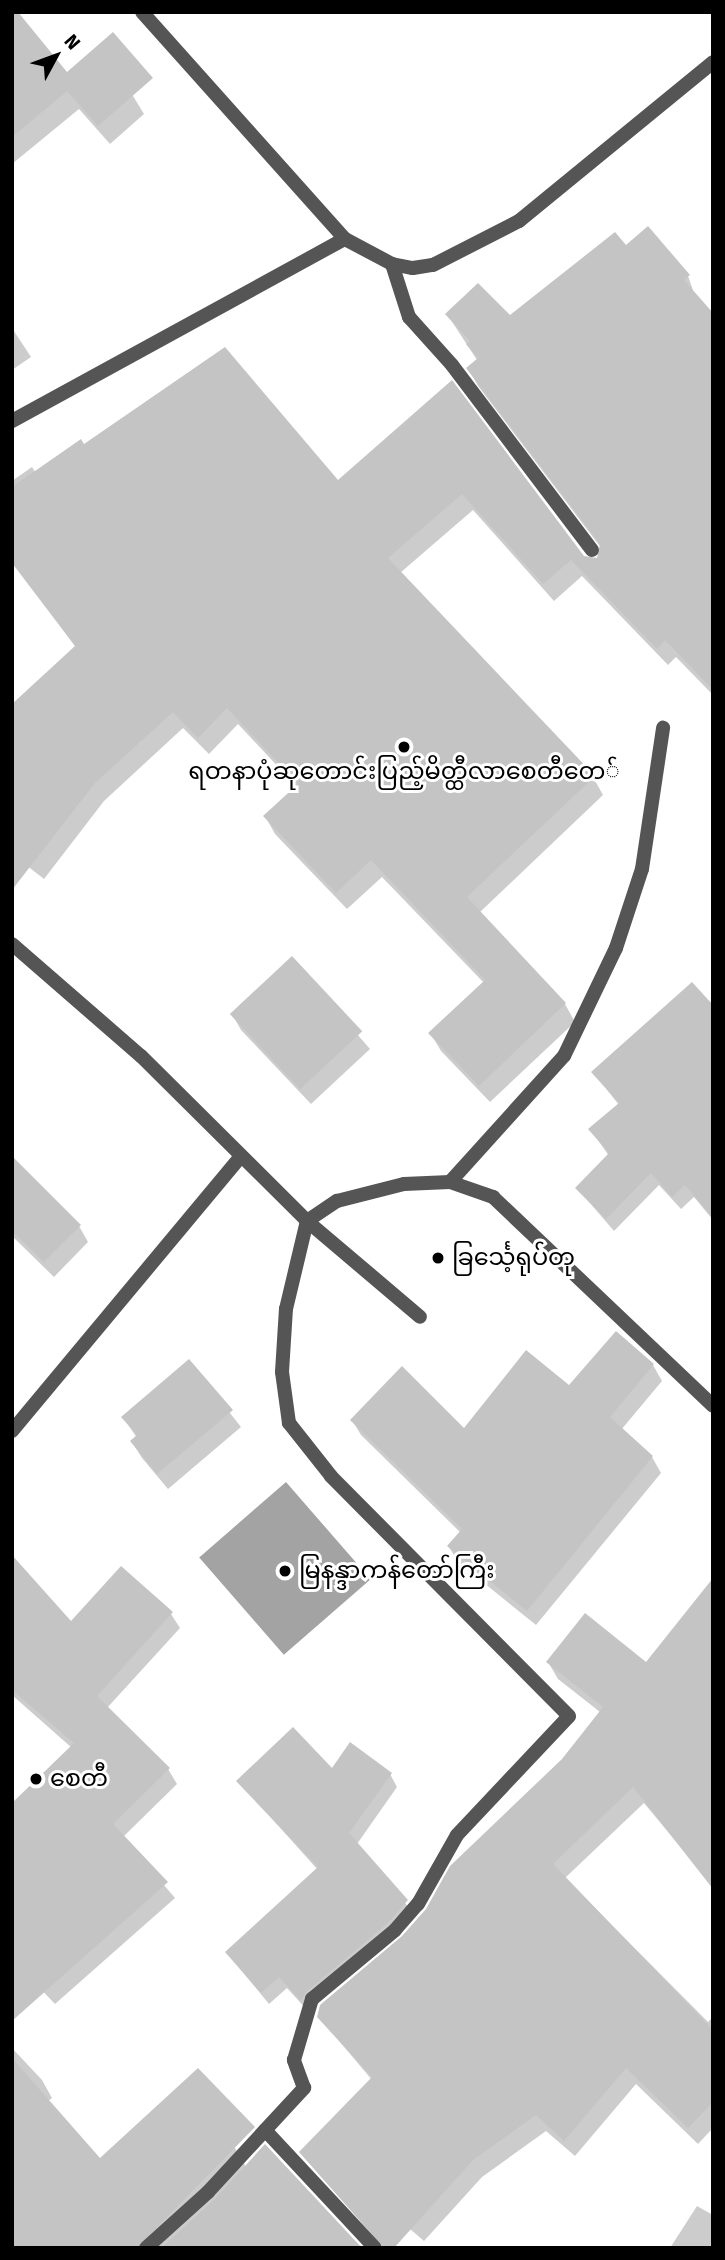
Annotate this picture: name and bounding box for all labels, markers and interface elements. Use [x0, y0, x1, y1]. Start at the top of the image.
north arrow [21, 21, 91, 91]
text: N [59, 30, 85, 54]
marker: ရတနာပုံဆုတောင်းပြည့်မိတ္ထီလာစေတီတေ် [396, 739, 412, 755]
place label: ရတနာပုံဆုတောင်းပြည့်မိတ္ထီလာစေတီတေ် [188, 758, 620, 786]
place label: ခြင်္သေ့ရုပ်တု [452, 1244, 575, 1272]
marker: ခြင်္သေ့ရုပ်တု [430, 1250, 446, 1266]
place label: မြနန္ဒာကန်တော်ကြီး [299, 1557, 495, 1585]
marker: မြနန္ဒာကန်တော်ကြီး [277, 1563, 293, 1579]
place label: စေတီ [50, 1765, 108, 1793]
marker: စေတီ [28, 1771, 44, 1787]

